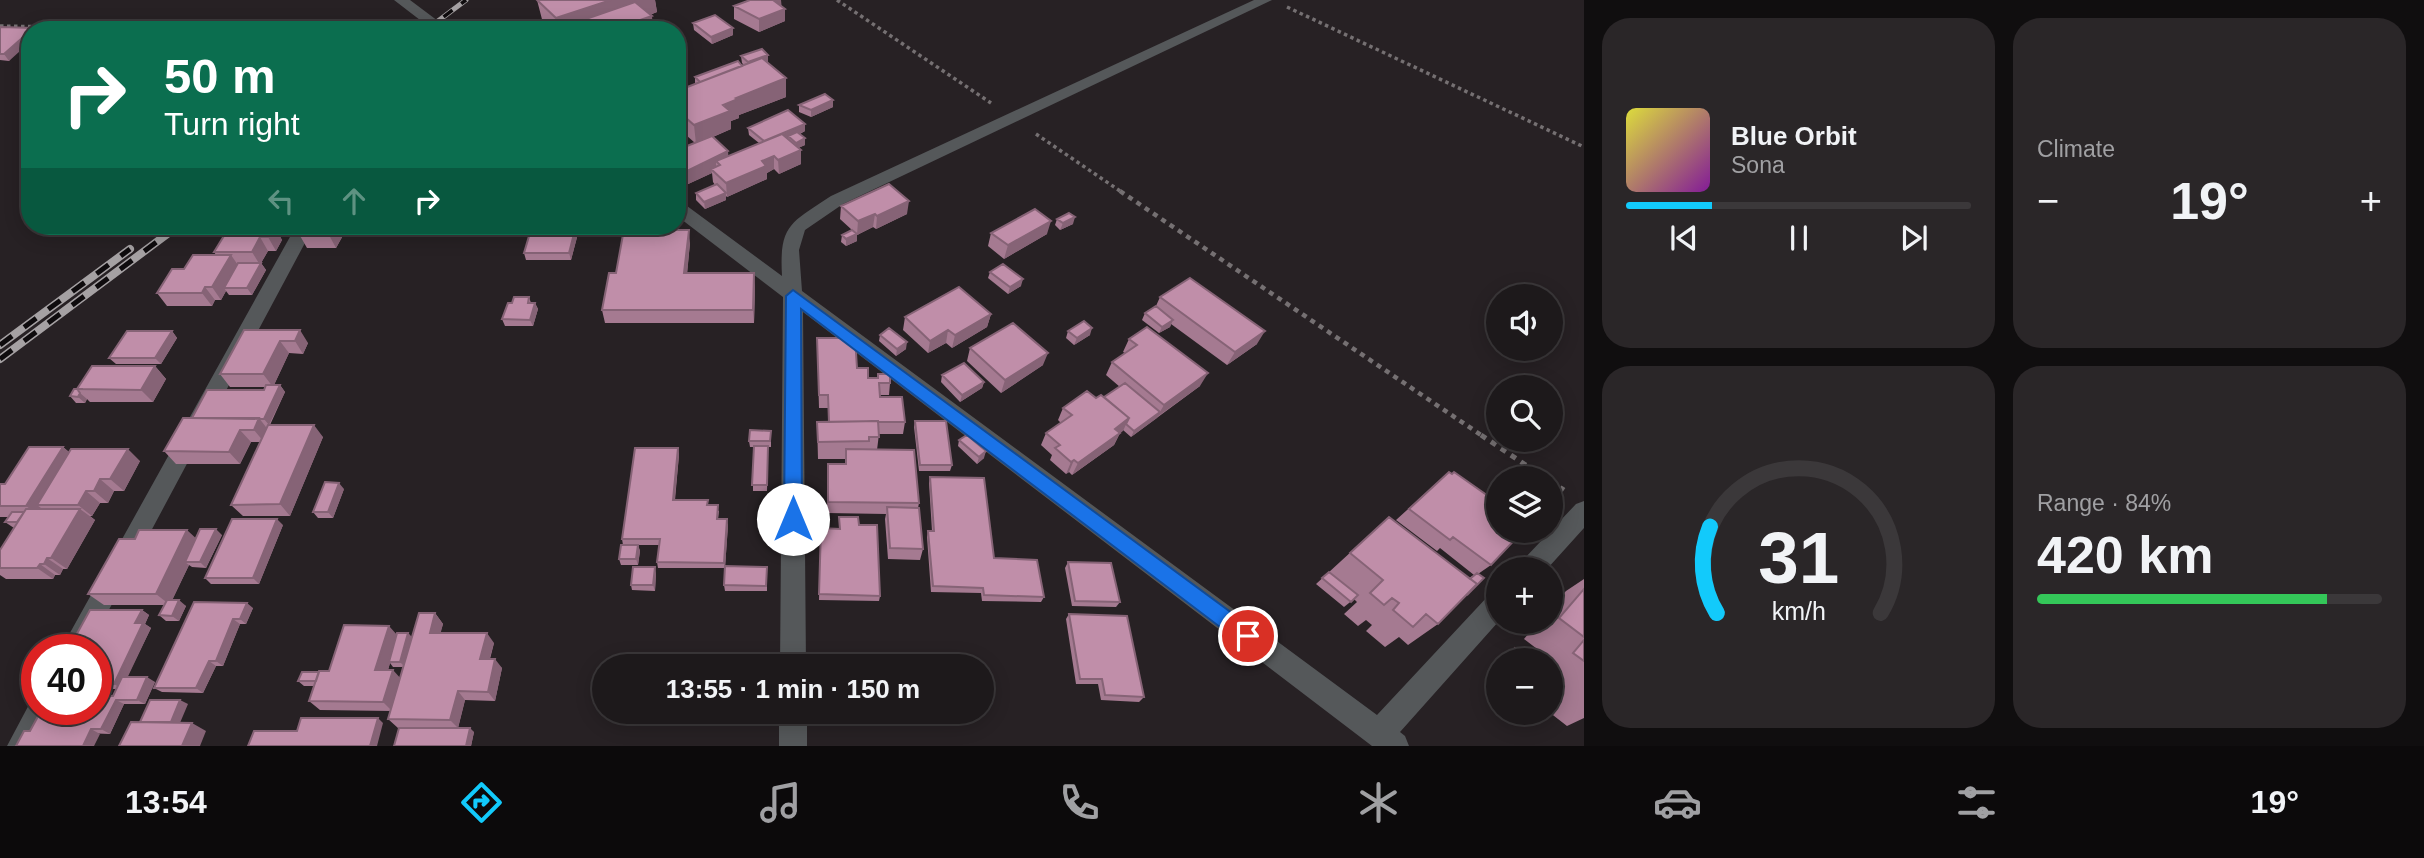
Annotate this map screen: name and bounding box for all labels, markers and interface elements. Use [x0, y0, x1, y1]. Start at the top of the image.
icon: right [49, 49, 140, 140]
text: 50 m [164, 49, 276, 103]
text: Turn right [164, 106, 300, 142]
text: Blue Orbit [1731, 121, 1857, 151]
text: Climate [2037, 136, 2115, 162]
text: Sona [1731, 152, 1785, 178]
text: 19° [2170, 172, 2249, 230]
text: − [2037, 180, 2059, 222]
text: + [2360, 180, 2382, 222]
icon: left [262, 182, 300, 220]
icon: ahead [335, 182, 373, 220]
icon: right [408, 182, 446, 220]
icon: previous [1665, 219, 1703, 257]
icon: pause [1780, 219, 1818, 257]
icon: next [1895, 219, 1933, 257]
map controls [1486, 284, 1563, 725]
button: sound [1486, 284, 1563, 361]
button: search [1486, 375, 1563, 452]
button: layers [1486, 466, 1563, 543]
position arrow [756, 482, 830, 556]
text: Range · 84% [2037, 490, 2171, 516]
text: 31 [1758, 517, 1839, 598]
text: 420 km [2037, 526, 2213, 584]
button: + [1486, 557, 1563, 634]
text: km/h [1771, 597, 1826, 625]
pin [1218, 606, 1278, 666]
icon: arrive [1229, 617, 1267, 655]
speed limit sign: 40 [21, 634, 112, 725]
button: − [1486, 648, 1563, 725]
text: 13:55 · 1 min · 150 m [666, 674, 920, 704]
icon: directions [457, 778, 506, 827]
icon: music [756, 778, 805, 827]
icon: phone [1055, 778, 1104, 827]
icon: climate [1354, 778, 1403, 827]
icon: car [1653, 778, 1702, 827]
icon: filters [1952, 778, 2001, 827]
text: 13:54 [125, 784, 207, 820]
text: 19° [2251, 784, 2299, 820]

